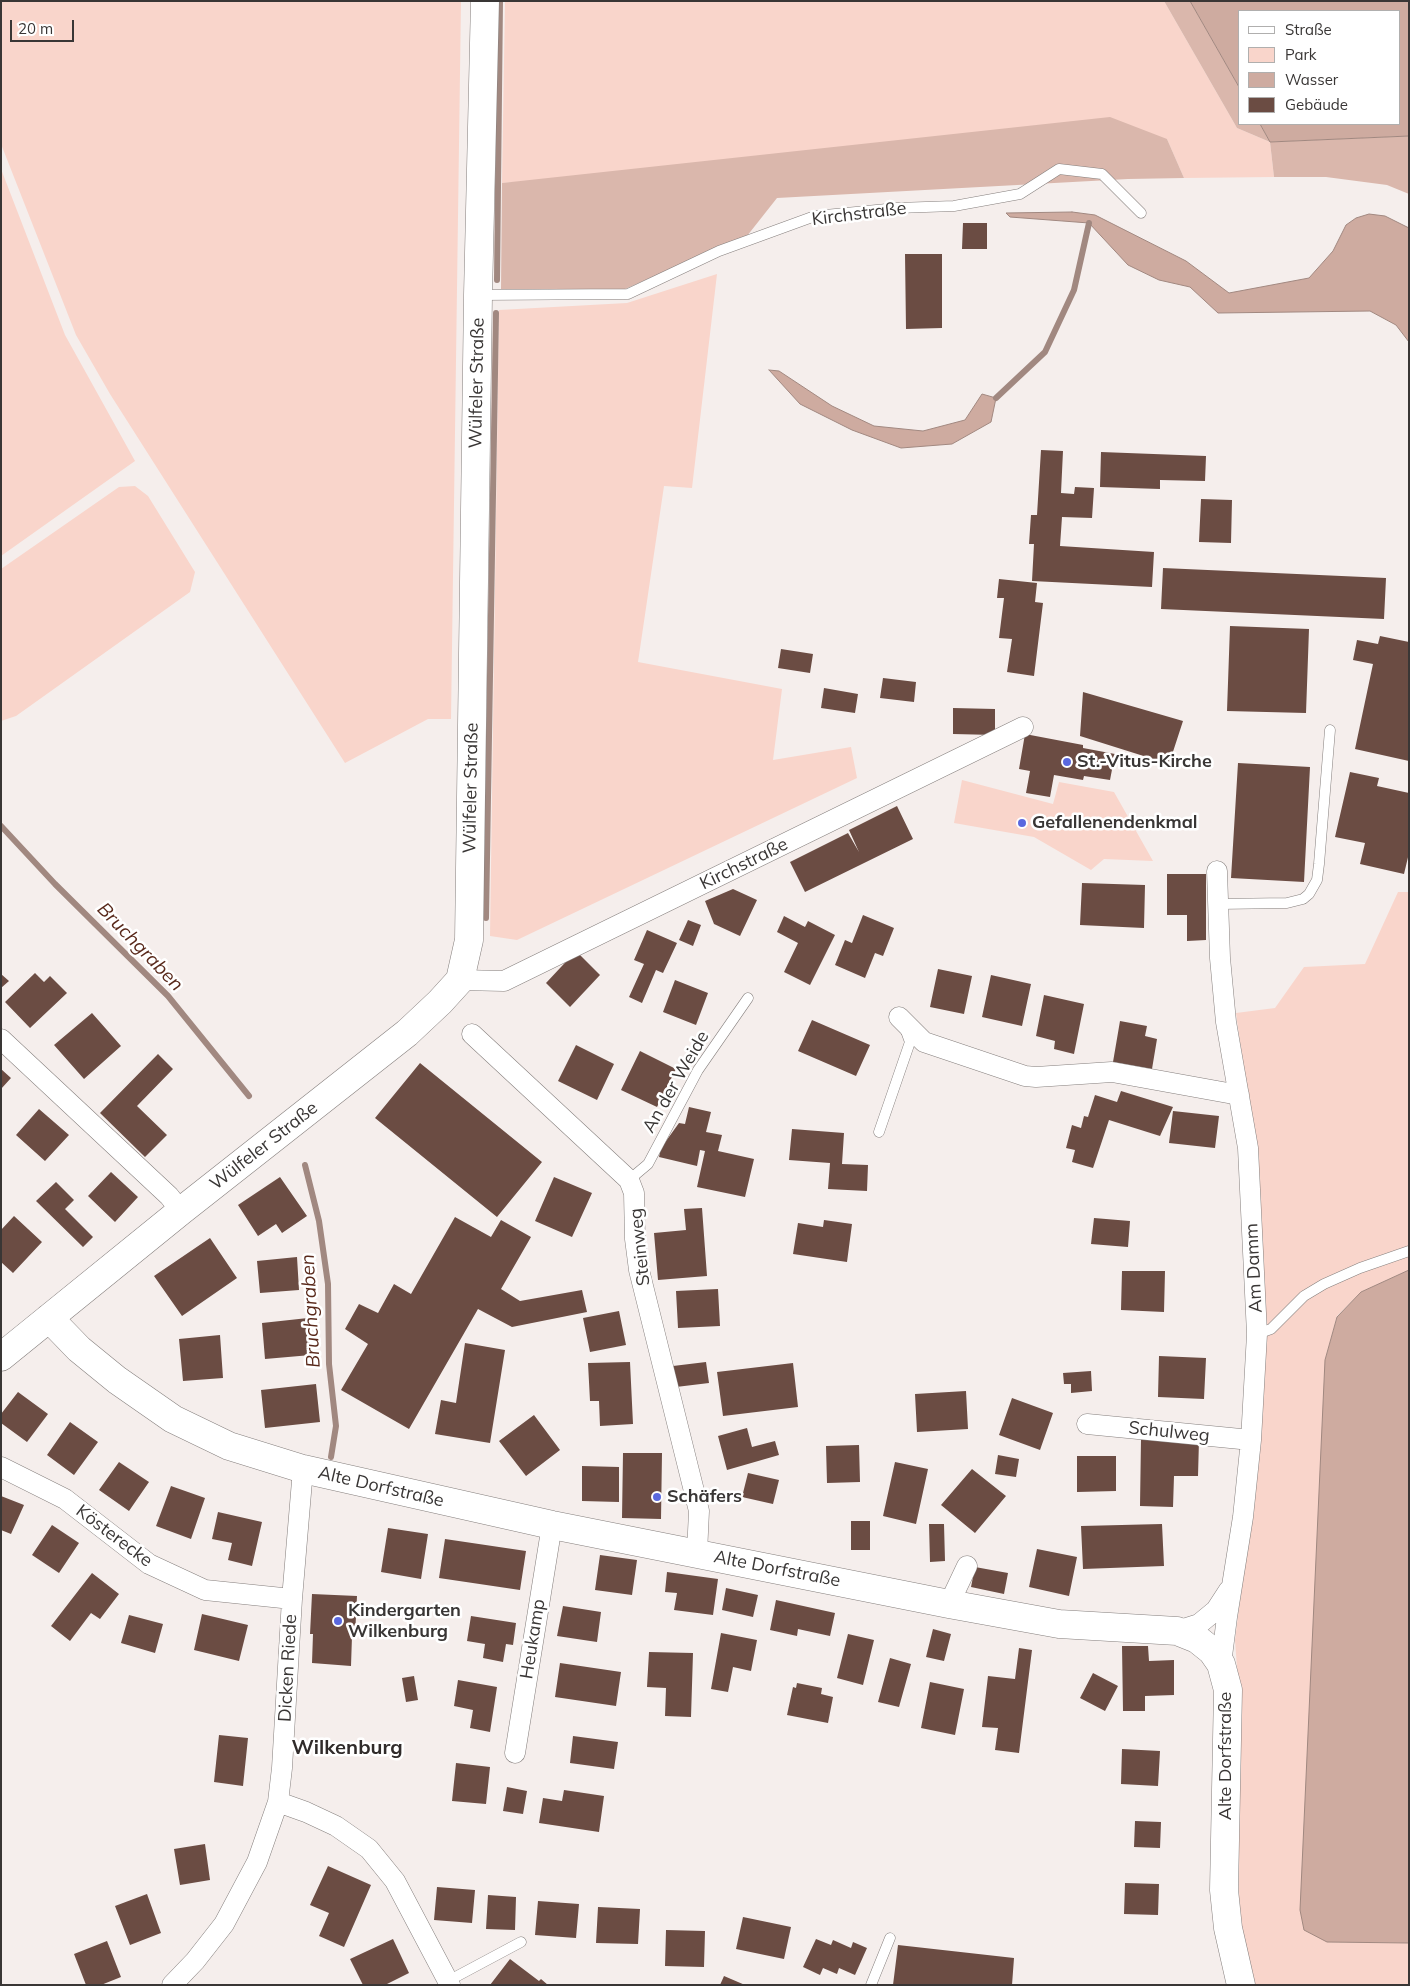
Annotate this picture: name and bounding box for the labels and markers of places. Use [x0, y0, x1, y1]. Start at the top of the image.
place label: St.-Vitus-Kirche [1077, 751, 1212, 773]
marker: St.-Vitus-Kirche [1061, 756, 1073, 768]
place label: Gefallenendenkmal [1032, 812, 1198, 834]
marker: Gefallenendenkmal [1016, 817, 1028, 829]
place label: Schäfers [667, 1486, 742, 1508]
marker: Schäfers [651, 1491, 663, 1503]
place label: Kindergarten Wilkenburg [348, 1600, 461, 1642]
marker: Kindergarten Wilkenburg [332, 1615, 344, 1627]

